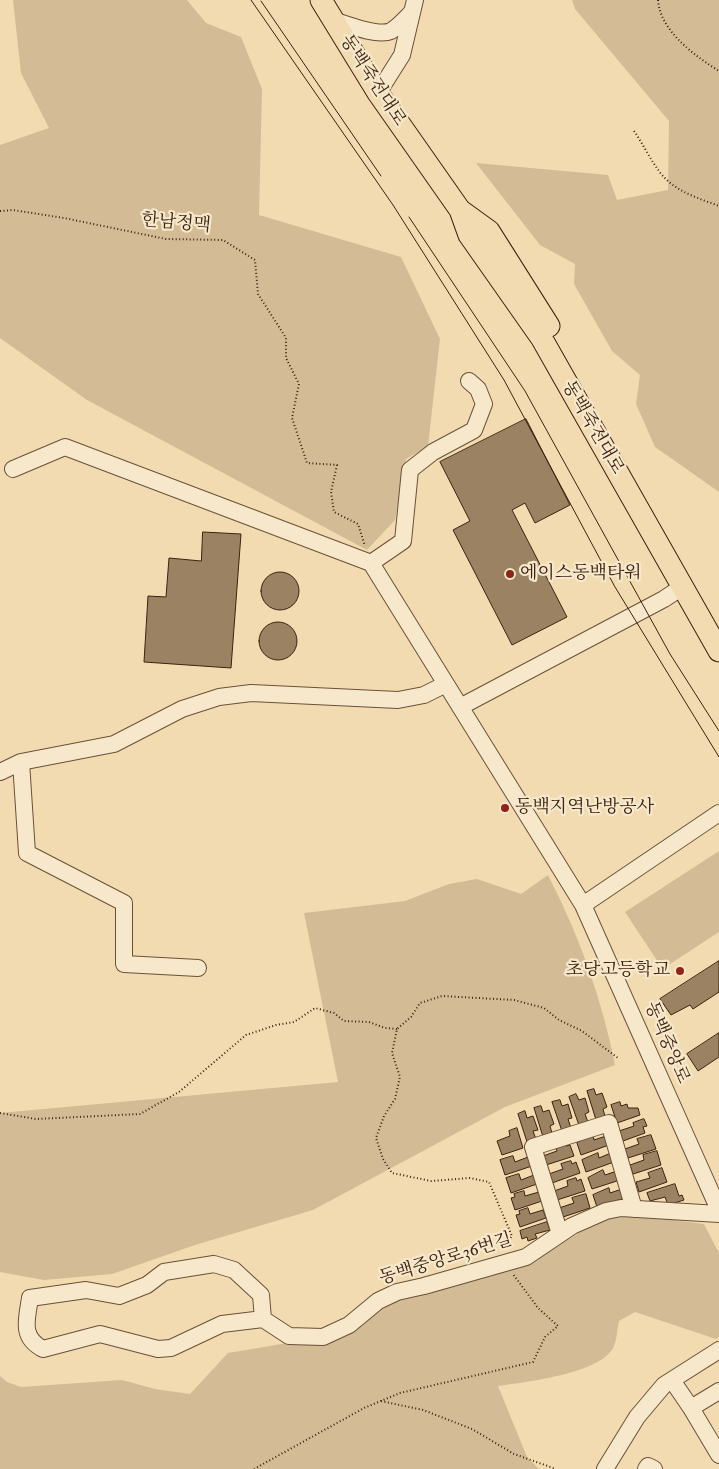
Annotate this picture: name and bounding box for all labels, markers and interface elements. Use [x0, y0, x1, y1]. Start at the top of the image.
street label: 동백죽전대로 [335, 31, 409, 131]
street label: 한남정맥 [140, 210, 212, 238]
street label: 동백죽전대로 [557, 377, 627, 479]
place label: 에이스동백타워 [520, 563, 642, 585]
marker: 에이스동백타워 [504, 568, 516, 580]
place label: 동백지역난방공사 [515, 797, 654, 819]
marker: 동백지역난방공사 [499, 802, 511, 814]
place label: 초당고등학교 [566, 960, 670, 982]
marker: 초당고등학교 [674, 965, 686, 977]
street label: 동백중앙로 [639, 999, 693, 1087]
street label: 동백중앙로36번길 [377, 1230, 515, 1290]

